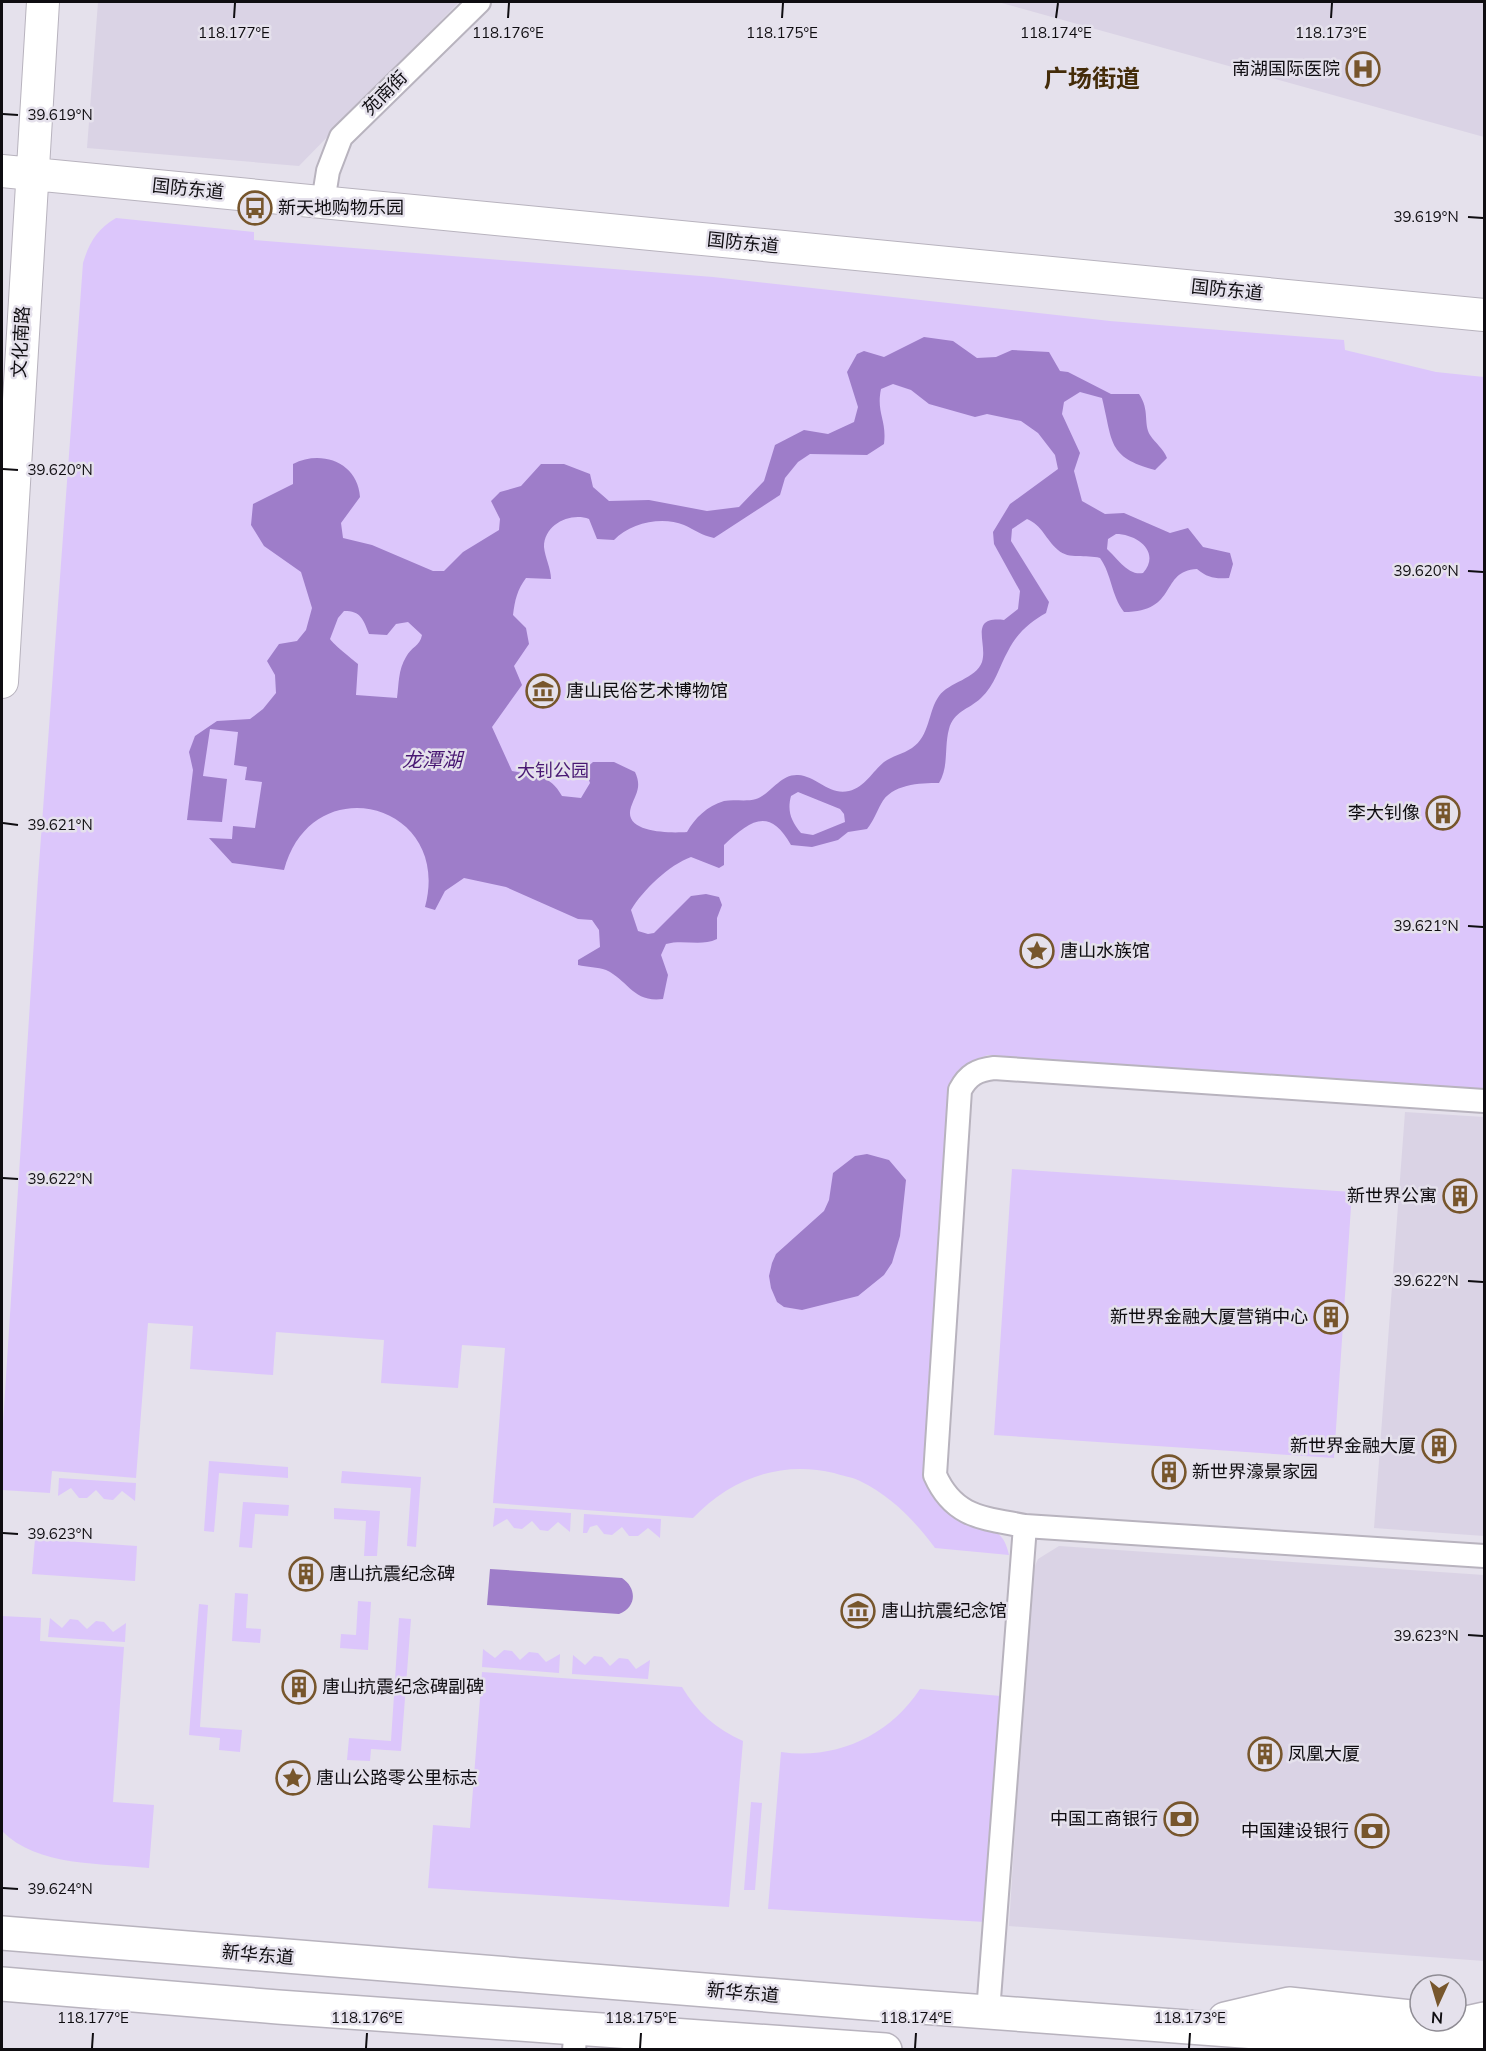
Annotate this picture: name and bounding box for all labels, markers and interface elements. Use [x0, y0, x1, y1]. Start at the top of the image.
text: 118.177°E [198, 23, 270, 42]
text: 118.176°E [472, 23, 544, 42]
text: 118.175°E [746, 23, 818, 42]
text: 118.174°E [1020, 23, 1092, 42]
text: 118.173°E [1295, 23, 1367, 42]
hospital icon: 南湖国际医院 [1345, 51, 1381, 87]
place label: 南湖国际医院 [1232, 57, 1340, 80]
district label: 广场街道 [1044, 63, 1140, 93]
street label: 苑南街 [357, 65, 412, 120]
text: 39.619°N [27, 105, 93, 124]
street label: 国防东道 [151, 173, 225, 204]
bus stop icon: 新天地购物乐园 [237, 190, 273, 226]
place label: 新天地购物乐园 [278, 196, 404, 219]
text: 39.619°N [1393, 207, 1459, 226]
street label: 国防东道 [706, 227, 780, 258]
street label: 国防东道 [1190, 274, 1264, 305]
street label: 文化南路 [7, 305, 34, 379]
text: 39.620°N [27, 460, 93, 479]
text: 39.620°N [1393, 561, 1459, 580]
museum icon: 唐山民俗艺术博物馆 [525, 673, 561, 709]
place label: 唐山民俗艺术博物馆 [566, 679, 728, 702]
water label: 龙潭湖 [402, 747, 465, 772]
park label: 大钊公园 [517, 759, 589, 782]
building icon: 李大钊像 [1425, 795, 1461, 831]
place label: 李大钊像 [1348, 801, 1420, 824]
text: 39.621°N [27, 815, 93, 834]
text: 39.621°N [1393, 916, 1459, 935]
place icon: 唐山水族馆 [1019, 933, 1055, 969]
place label: 唐山水族馆 [1060, 939, 1150, 962]
text: 39.622°N [27, 1169, 93, 1188]
building icon: 新世界公寓 [1442, 1178, 1478, 1214]
place label: 新世界公寓 [1347, 1184, 1437, 1207]
text: 39.622°N [1393, 1271, 1459, 1290]
building icon: 新世界金融大厦营销中心 [1313, 1299, 1349, 1335]
place label: 新世界金融大厦营销中心 [1110, 1305, 1308, 1328]
building icon: 新世界金融大厦 [1421, 1428, 1457, 1464]
place label: 新世界金融大厦 [1290, 1434, 1416, 1457]
building icon: 新世界濠景家园 [1151, 1454, 1187, 1490]
place label: 新世界濠景家园 [1192, 1460, 1318, 1483]
text: 39.623°N [27, 1524, 93, 1543]
building icon: 唐山抗震纪念碑 [288, 1556, 324, 1592]
place label: 唐山抗震纪念碑 [329, 1562, 455, 1585]
museum icon: 唐山抗震纪念馆 [840, 1593, 876, 1629]
place label: 唐山抗震纪念馆 [881, 1599, 1007, 1622]
text: 39.623°N [1393, 1626, 1459, 1645]
building icon: 唐山抗震纪念碑副碑 [281, 1669, 317, 1705]
place label: 唐山抗震纪念碑副碑 [322, 1675, 484, 1698]
building icon: 凤凰大厦 [1247, 1736, 1283, 1772]
place label: 凤凰大厦 [1288, 1742, 1360, 1765]
place icon: 唐山公路零公里标志 [275, 1760, 311, 1796]
place label: 唐山公路零公里标志 [316, 1766, 478, 1789]
bank icon: 中国工商银行 [1163, 1801, 1199, 1837]
place label: 中国工商银行 [1050, 1807, 1158, 1830]
bank icon: 中国建设银行 [1354, 1813, 1390, 1849]
place label: 中国建设银行 [1241, 1819, 1349, 1842]
text: 39.624°N [27, 1879, 93, 1898]
street label: 新华东道 [221, 1940, 295, 1969]
north arrow [1408, 1973, 1468, 2033]
street label: 新华东道 [706, 1978, 780, 2007]
text: 118.177°E [57, 2008, 129, 2027]
text: 118.176°E [331, 2008, 403, 2027]
text: 118.175°E [605, 2008, 677, 2027]
text: 118.174°E [880, 2008, 952, 2027]
text: 118.173°E [1154, 2008, 1226, 2027]
text: N [1430, 2008, 1444, 2028]

